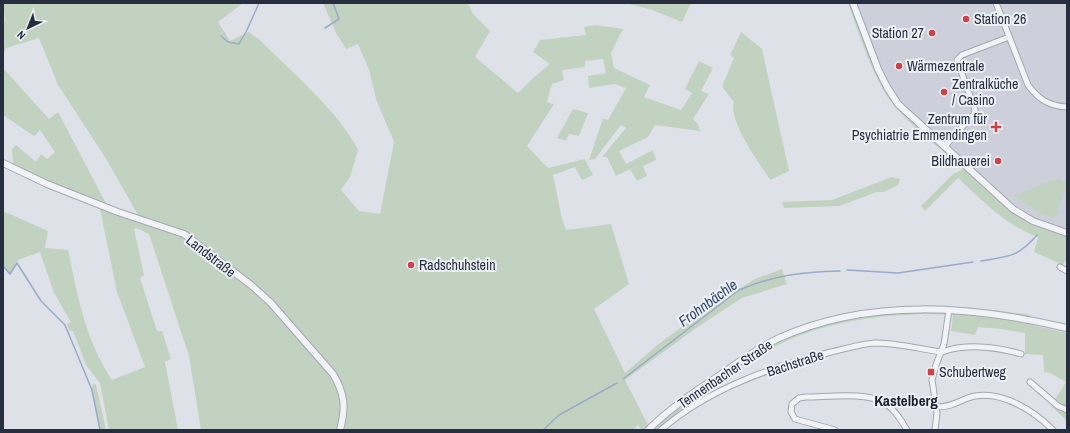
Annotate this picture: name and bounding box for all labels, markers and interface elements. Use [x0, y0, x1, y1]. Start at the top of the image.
north arrow [8, 8, 48, 48]
place label: Station 26 [974, 10, 1026, 28]
marker: Station 26 [961, 14, 971, 24]
place label: Station 27 [872, 24, 924, 42]
text: N [14, 28, 28, 43]
marker: Station 27 [927, 28, 937, 38]
place label: Wärmezentrale [907, 57, 984, 75]
marker: Wärmezentrale [894, 61, 904, 71]
place label: Zentralküche / Casino [952, 75, 1018, 109]
marker: Zentralküche / Casino [939, 87, 949, 97]
place label: Zentrum für Psychiatrie Emmendingen [852, 110, 987, 144]
marker: Zentrum für Psychiatrie Emmendingen [990, 121, 1002, 133]
place label: Bildhauerei [931, 152, 990, 170]
marker: Bildhauerei [993, 156, 1003, 166]
street label: Landstraße [183, 231, 239, 281]
place label: Radschuhstein [419, 256, 496, 274]
marker: Radschuhstein [406, 260, 416, 270]
water label: Frohnbächle [674, 274, 742, 331]
street label: Tennenbacher Straße [674, 336, 776, 412]
street label: Bachstraße [764, 345, 826, 381]
place label: Schubertweg [939, 363, 1007, 381]
marker: Schubertweg [926, 367, 936, 377]
district label: Kastelberg [874, 390, 938, 411]

